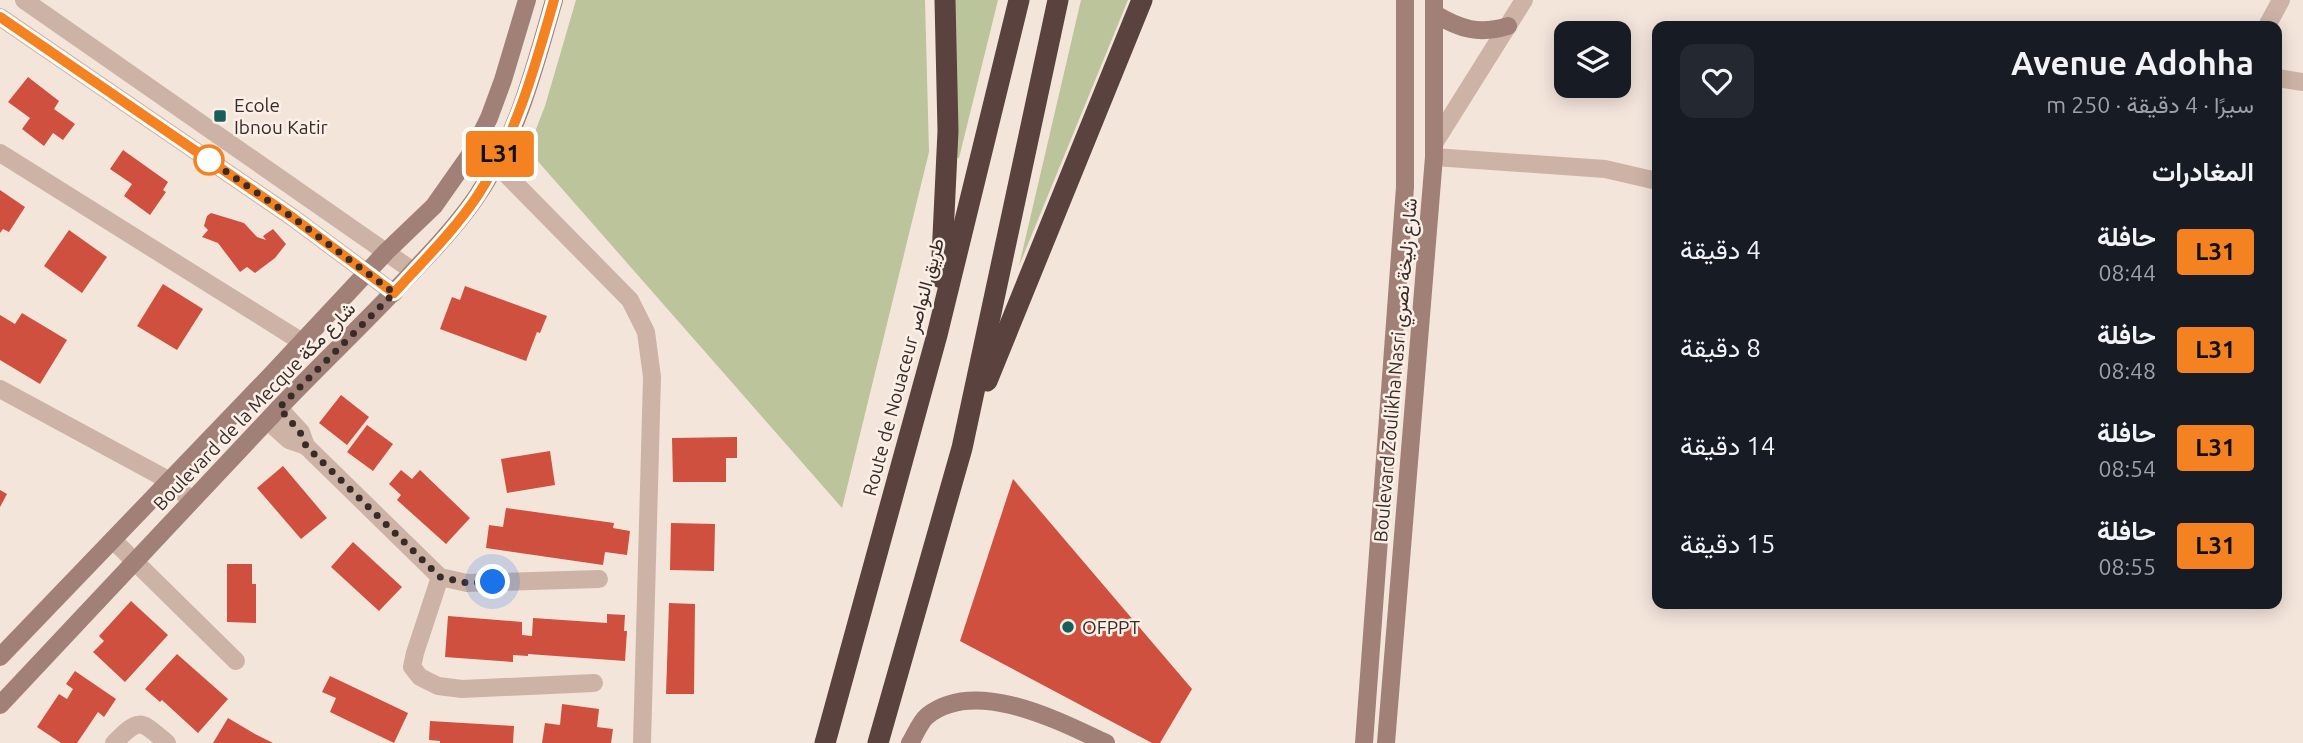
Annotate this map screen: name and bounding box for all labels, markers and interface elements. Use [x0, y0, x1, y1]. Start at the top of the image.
map controls [1554, 21, 1631, 98]
button: layers [1554, 21, 1631, 98]
button: heart [1680, 44, 1754, 118]
text: Avenue Adohha [2011, 44, 2254, 81]
text: سيرًا · 4 دقيقة · 250 m [2046, 92, 2254, 117]
place label: Ecole Ibnou Katir [234, 94, 328, 138]
marker: Ecole Ibnou Katir [212, 108, 228, 124]
line badge: L31 [460, 131, 540, 177]
text: L31 [480, 140, 520, 167]
unlabelled marker [194, 145, 224, 175]
text: المغادرات [2152, 157, 2254, 186]
street label: Boulevard Zoulikha Nasri شارع زليخة نصري [1369, 197, 1426, 543]
text: حافلة [2097, 222, 2156, 251]
text: 4 دقيقة [1680, 235, 1761, 264]
street label: Route de Nouaceur طريق النواصر [858, 236, 949, 499]
text: L31 [2195, 238, 2236, 265]
text: 08:44 [2098, 260, 2156, 285]
street label: Boulevard de la Mecque شارع مكة [148, 297, 361, 516]
text: حافلة [2097, 320, 2156, 349]
text: 8 دقيقة [1680, 333, 1761, 362]
text: L31 [2195, 336, 2236, 363]
text: 08:48 [2098, 358, 2156, 383]
text: حافلة [2097, 418, 2156, 447]
text: 14 دقيقة [1680, 431, 1775, 460]
text: L31 [2195, 434, 2236, 461]
text: 08:54 [2098, 456, 2156, 481]
text: حافلة [2097, 516, 2156, 545]
text: 15 دقيقة [1680, 529, 1775, 558]
text: L31 [2195, 532, 2236, 559]
text: 08:55 [2098, 554, 2156, 579]
your location [475, 564, 510, 599]
place label: OFPPT [1082, 616, 1140, 638]
marker: OFPPT [1060, 619, 1076, 635]

